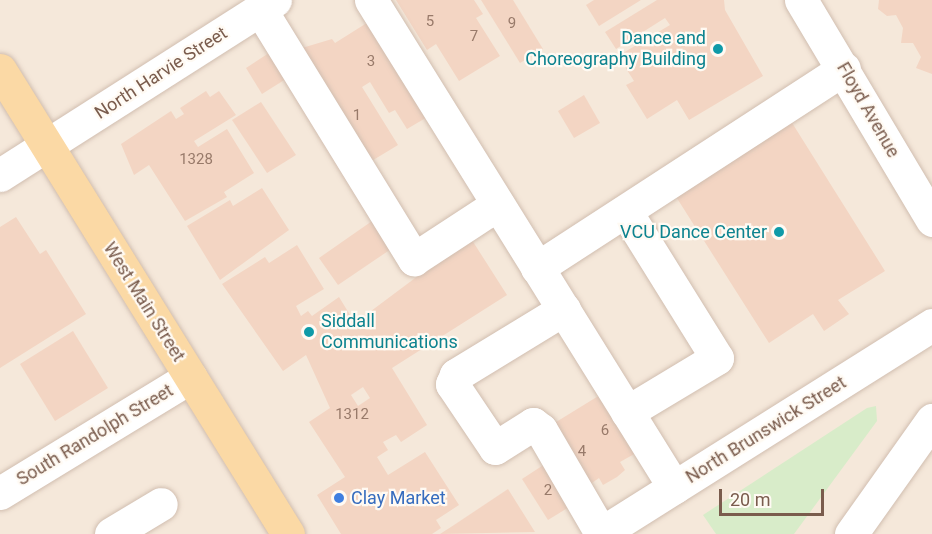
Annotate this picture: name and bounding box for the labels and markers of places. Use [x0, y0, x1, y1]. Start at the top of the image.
place label: Dance and Choreography Building [525, 28, 706, 70]
marker: Dance and Choreography Building [711, 42, 725, 56]
place label: VCU Dance Center [620, 221, 767, 243]
marker: VCU Dance Center [772, 225, 786, 239]
place label: Siddall Communications [321, 311, 458, 354]
marker: Siddall Communications [302, 325, 316, 339]
place label: Clay Market [351, 487, 446, 509]
marker: Clay Market [332, 491, 346, 505]

